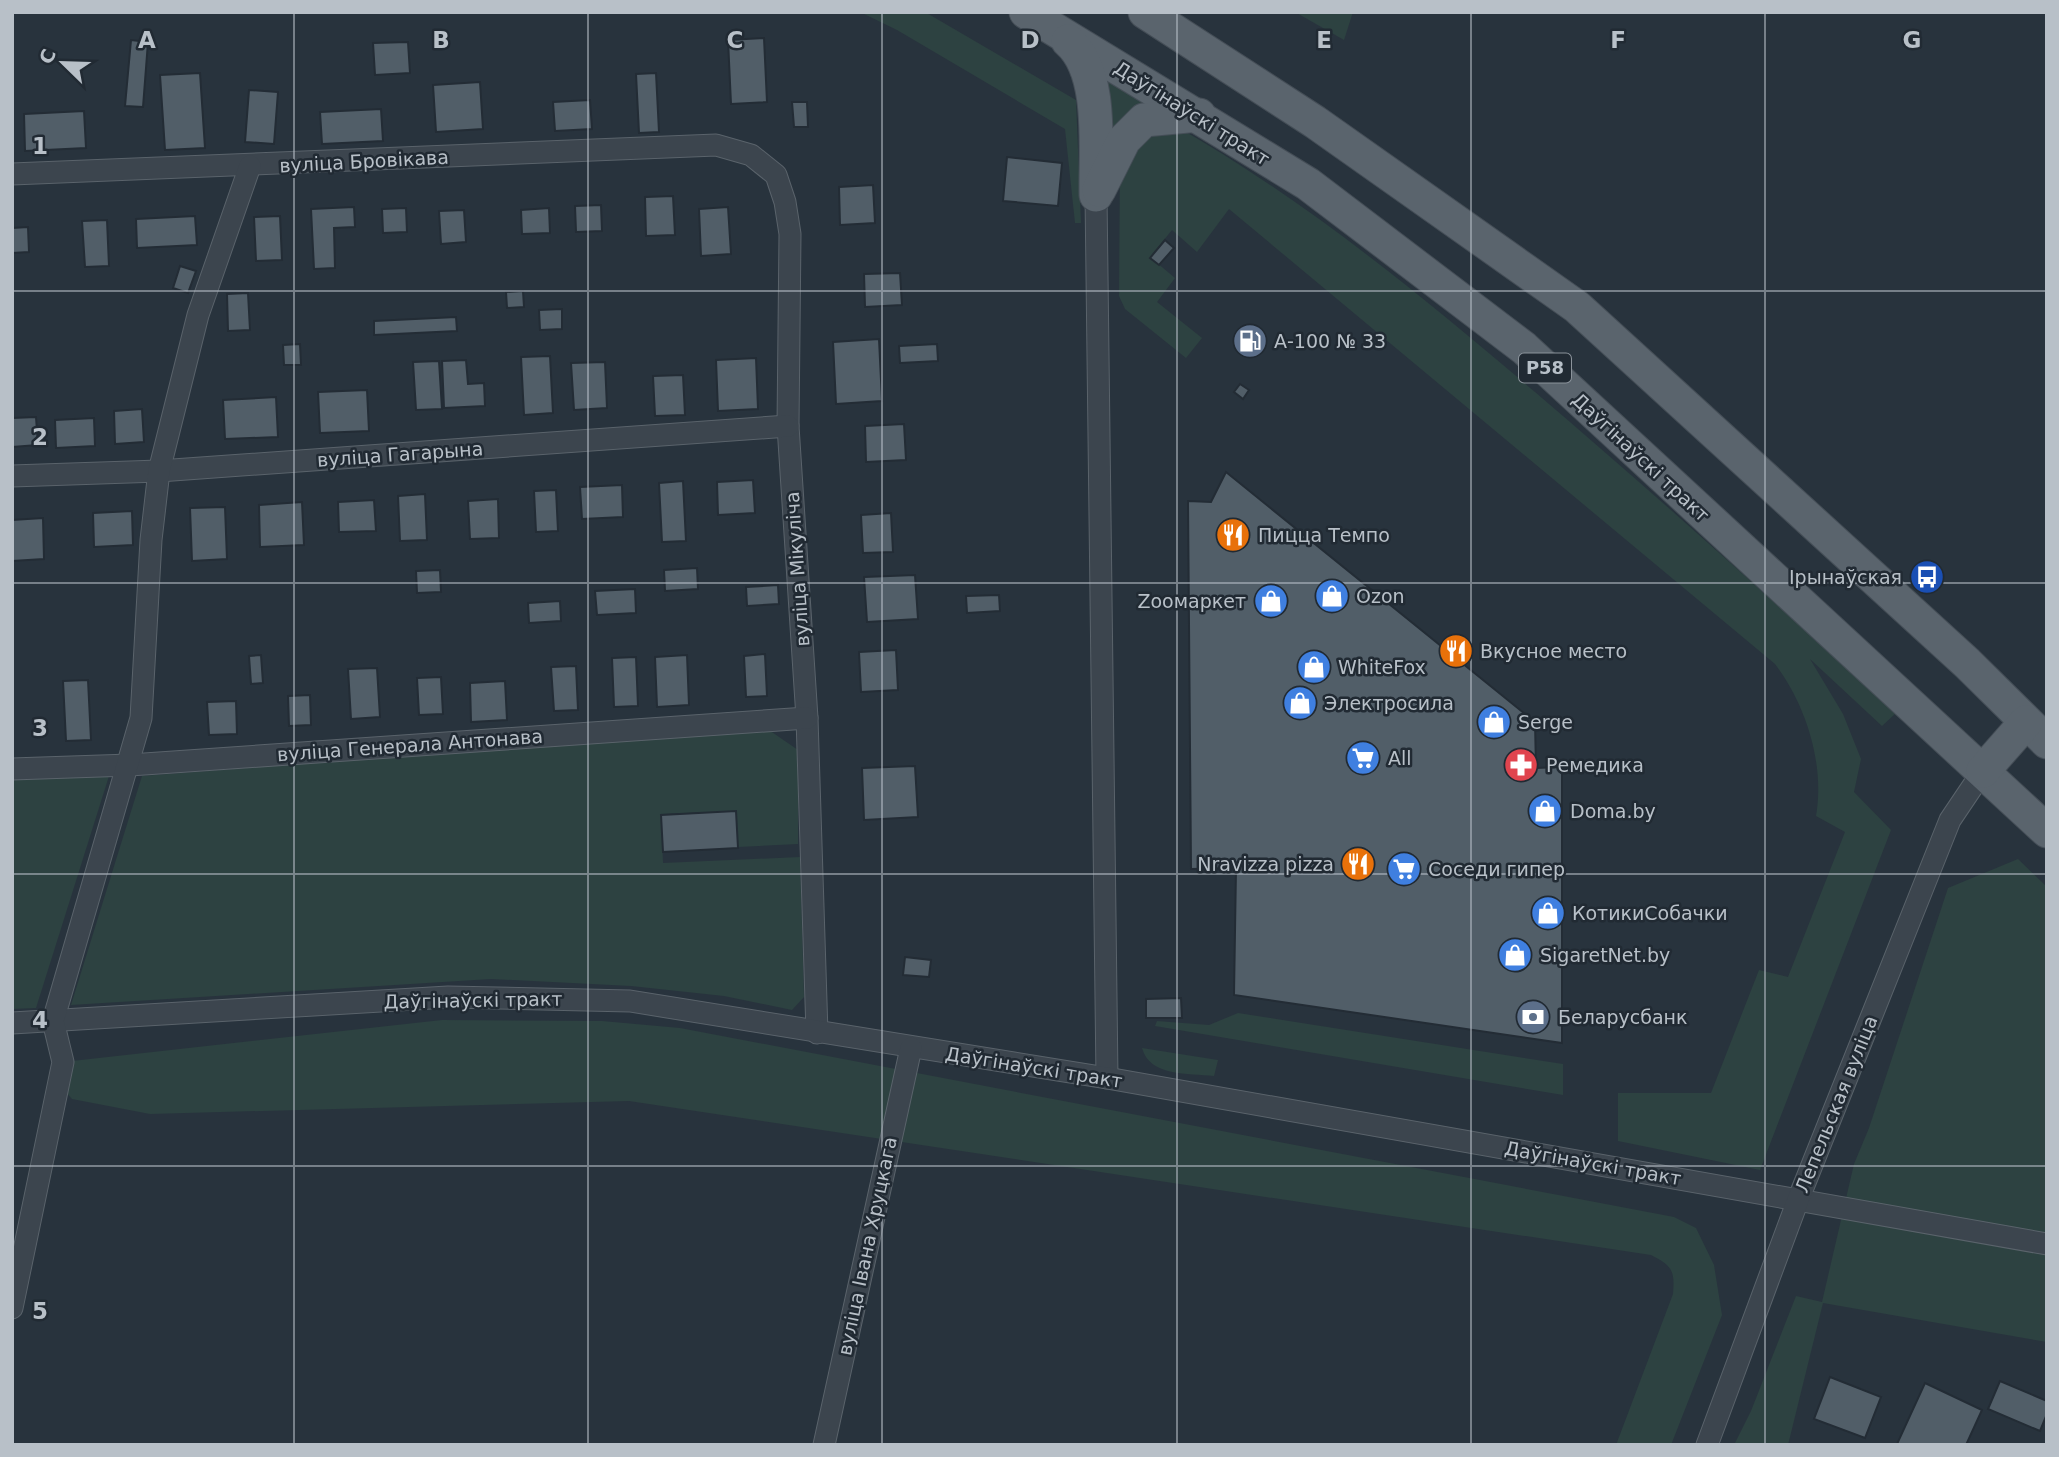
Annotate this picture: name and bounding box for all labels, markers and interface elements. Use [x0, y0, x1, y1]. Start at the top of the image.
text: A [138, 27, 156, 53]
text: B [432, 27, 450, 53]
text: C [727, 27, 743, 53]
text: D [1020, 27, 1040, 53]
text: E [1316, 27, 1332, 53]
text: F [1610, 27, 1626, 53]
text: G [1903, 27, 1921, 53]
north arrow [28, 28, 98, 98]
text: С [34, 46, 60, 67]
street label: Даўгінаўскі тракт [1110, 56, 1274, 170]
text: 1 [32, 133, 48, 159]
street label: вуліца Бровікава [279, 146, 449, 176]
fuel station icon: А-100 № 33 [1231, 322, 1269, 360]
place label: А-100 № 33 [1274, 330, 1386, 352]
road number: Р58 [1519, 354, 1571, 382]
street label: Даўгінаўскі тракт [1568, 388, 1714, 526]
text: 2 [32, 424, 48, 450]
street label: вуліца Гагарына [316, 437, 484, 471]
street label: вуліца Мікуліча [781, 491, 813, 647]
restaurant icon: Пицца Темпо [1214, 516, 1252, 554]
place label: Пицца Темпо [1258, 524, 1390, 546]
bus stop icon: Ірынаўская [1908, 558, 1946, 596]
place label: Ірынаўская [1789, 566, 1902, 588]
shop icon: Ozon [1313, 577, 1351, 615]
shop icon: Zooмаркет [1252, 582, 1290, 620]
place label: Ozon [1356, 585, 1405, 607]
place label: Zooмаркет [1137, 590, 1246, 612]
restaurant icon: Вкусное место [1437, 632, 1475, 670]
place label: Вкусное место [1480, 640, 1627, 662]
shop icon: WhiteFox [1295, 648, 1333, 686]
place label: WhiteFox [1338, 656, 1426, 678]
shop icon: Электросила [1281, 684, 1319, 722]
place label: Электросила [1324, 692, 1454, 714]
shop icon: Serge [1475, 703, 1513, 741]
place label: Serge [1518, 711, 1573, 733]
text: 3 [32, 715, 48, 741]
street label: вуліца Генерала Антонава [276, 725, 544, 765]
supermarket icon: All [1344, 739, 1382, 777]
pharmacy icon: Ремедика [1502, 746, 1540, 784]
place label: All [1388, 747, 1412, 769]
place label: Ремедика [1546, 754, 1644, 776]
shop icon: Doma.by [1526, 792, 1564, 830]
place label: Doma.by [1570, 800, 1656, 822]
restaurant icon: Nravizza pizza [1339, 845, 1377, 883]
supermarket icon: Соседи гипер [1385, 850, 1423, 888]
place label: Nravizza pizza [1197, 853, 1334, 875]
place label: Соседи гипер [1428, 858, 1565, 880]
shop icon: КотикиСобачки [1529, 894, 1567, 932]
place label: КотикиСобачки [1572, 902, 1728, 924]
shop icon: SigaretNet.by [1496, 936, 1534, 974]
place label: SigaretNet.by [1540, 944, 1670, 966]
street label: Даўгінаўскі тракт [383, 987, 563, 1013]
bank icon: Беларусбанк [1514, 998, 1552, 1036]
place label: Беларусбанк [1558, 1006, 1688, 1028]
text: 4 [32, 1007, 48, 1033]
street label: Лепельская вуліца [1790, 1012, 1882, 1196]
street label: Даўгінаўскі тракт [944, 1042, 1124, 1092]
street label: вуліца Івана Хруцкага [833, 1135, 901, 1357]
street label: Даўгінаўскі тракт [1503, 1137, 1683, 1189]
text: 5 [32, 1298, 48, 1324]

